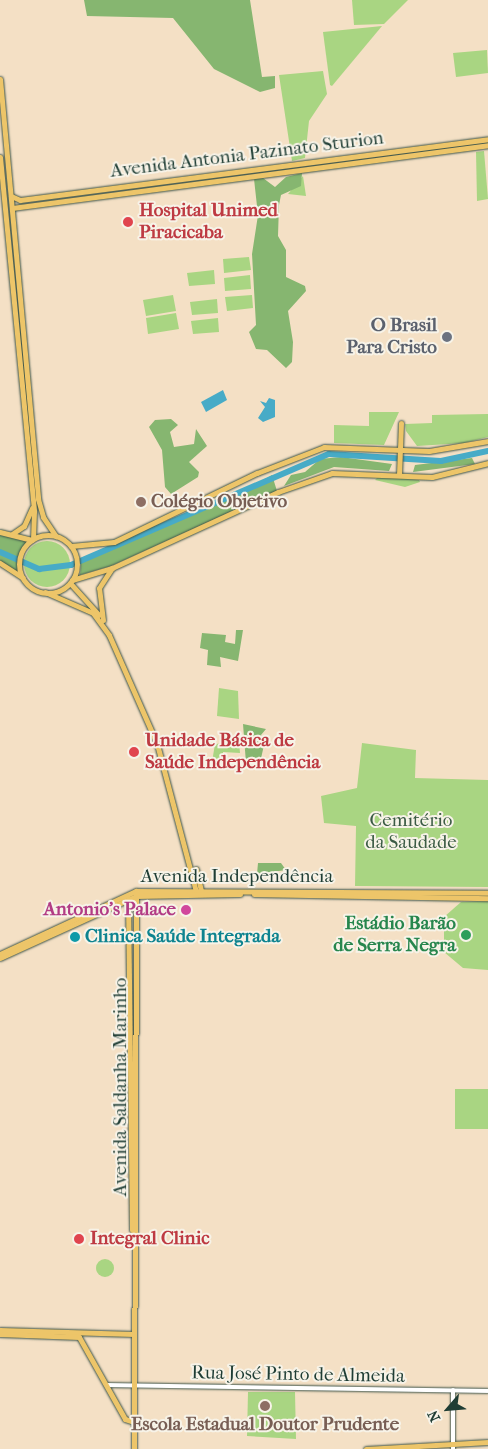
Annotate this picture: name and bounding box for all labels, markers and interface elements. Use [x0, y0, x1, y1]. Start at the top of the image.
street label: Avenida Antonia Pazinato Sturion [109, 127, 385, 183]
place label: Hospital Unimed Piracicaba [139, 200, 278, 244]
marker: Hospital Unimed Piracicaba [121, 215, 135, 229]
place label: O Brasil Para Cristo [346, 315, 437, 359]
marker: O Brasil Para Cristo [441, 331, 453, 343]
place label: Colégio Objetivo [151, 491, 287, 513]
marker: Colégio Objetivo [135, 496, 147, 508]
place label: Unidade Básica de Saúde Independência [145, 730, 320, 774]
marker: Unidade Básica de Saúde Independência [127, 745, 141, 759]
park label: Cemitério da Saudade [365, 810, 457, 854]
street label: Avenida Independência [141, 866, 333, 888]
place label: Antonio's Palace [43, 899, 176, 921]
marker: Antonio's Palace [180, 904, 192, 916]
place label: Estádio Barão de Serra Negra [333, 913, 456, 957]
place label: Clinica Saúde Integrada [85, 926, 280, 948]
marker: Estádio Barão de Serra Negra [460, 929, 472, 941]
marker: Clinica Saúde Integrada [69, 931, 81, 943]
street label: Avenida Saldanha Marinho [110, 978, 132, 1196]
place label: Integral Clinic [90, 1228, 210, 1250]
marker: Integral Clinic [72, 1232, 86, 1246]
street label: Rua José Pinto de Almeida [191, 1362, 405, 1388]
north arrow [423, 1384, 473, 1434]
marker: Escola Estadual Doutor Prudente [259, 1400, 271, 1412]
text: N [424, 1407, 444, 1425]
place label: Escola Estadual Doutor Prudente [131, 1414, 399, 1436]

